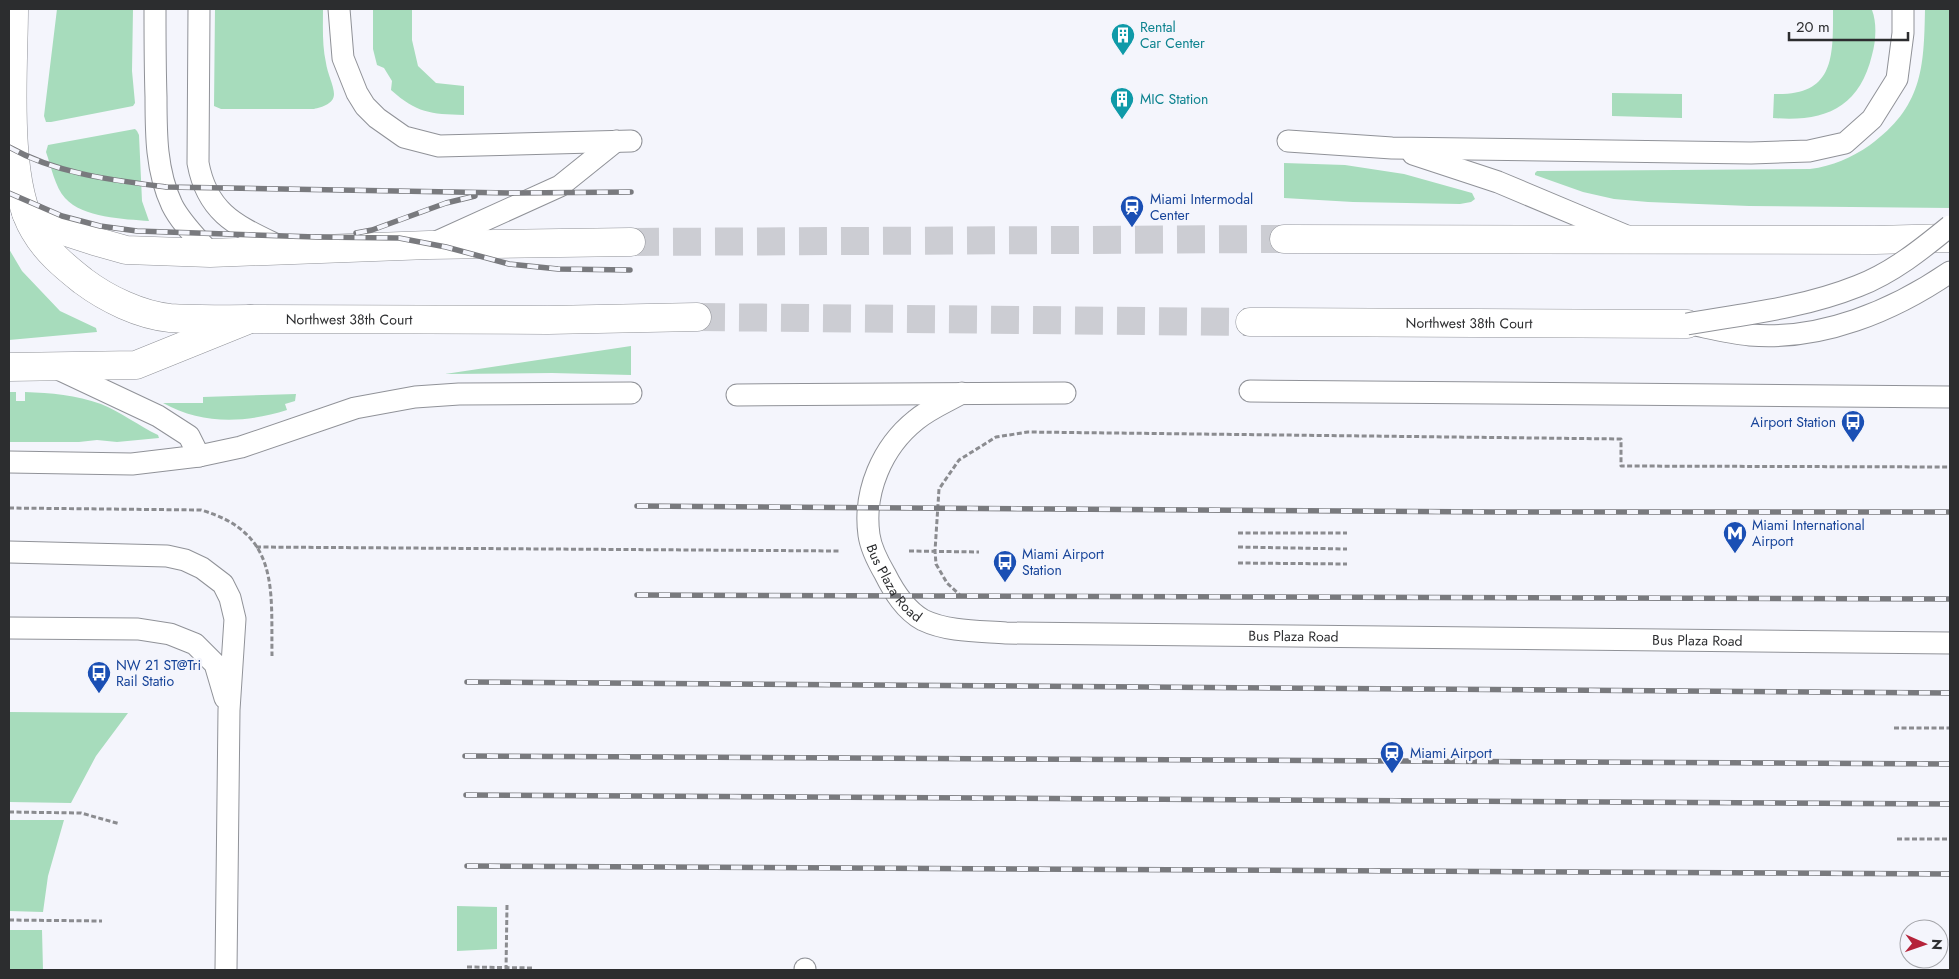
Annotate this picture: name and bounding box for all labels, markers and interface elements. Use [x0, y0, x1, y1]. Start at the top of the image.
scale bar [1789, 10, 1908, 42]
text: 20 m [1796, 16, 1830, 38]
place label: Rental Car Center [1140, 17, 1205, 53]
building icon: Rental Car Center [1110, 22, 1136, 56]
building icon: MIC Station [1109, 86, 1135, 120]
place label: MIC Station [1140, 89, 1208, 109]
place label: Miami Intermodal Center [1150, 189, 1253, 225]
station icon: Miami Intermodal Center [1119, 194, 1145, 228]
street label: Northwest 38th Court [286, 309, 413, 330]
street label: Northwest 38th Court [1406, 313, 1533, 333]
bus stop icon: Airport Station [1840, 409, 1866, 443]
place label: Airport Station [1751, 412, 1836, 432]
place label: Miami International Airport [1752, 515, 1865, 551]
metro station icon: Miami International Airport [1722, 520, 1748, 554]
street label: Bus Plaza Road [862, 541, 926, 627]
place label: Miami Airport Station [1022, 544, 1105, 580]
bus stop icon: Miami Airport Station [992, 549, 1018, 583]
street label: Bus Plaza Road [1248, 626, 1339, 647]
street label: Bus Plaza Road [1652, 630, 1743, 651]
place label: NW 21 ST@Tri Rail Statio [116, 655, 201, 691]
bus stop icon: NW 21 ST@Tri Rail Statio [86, 660, 112, 694]
station icon: Miami Airport [1379, 740, 1405, 774]
place label: Miami Airport [1410, 743, 1493, 763]
north arrow [1899, 919, 1949, 969]
text: N [1927, 939, 1947, 950]

